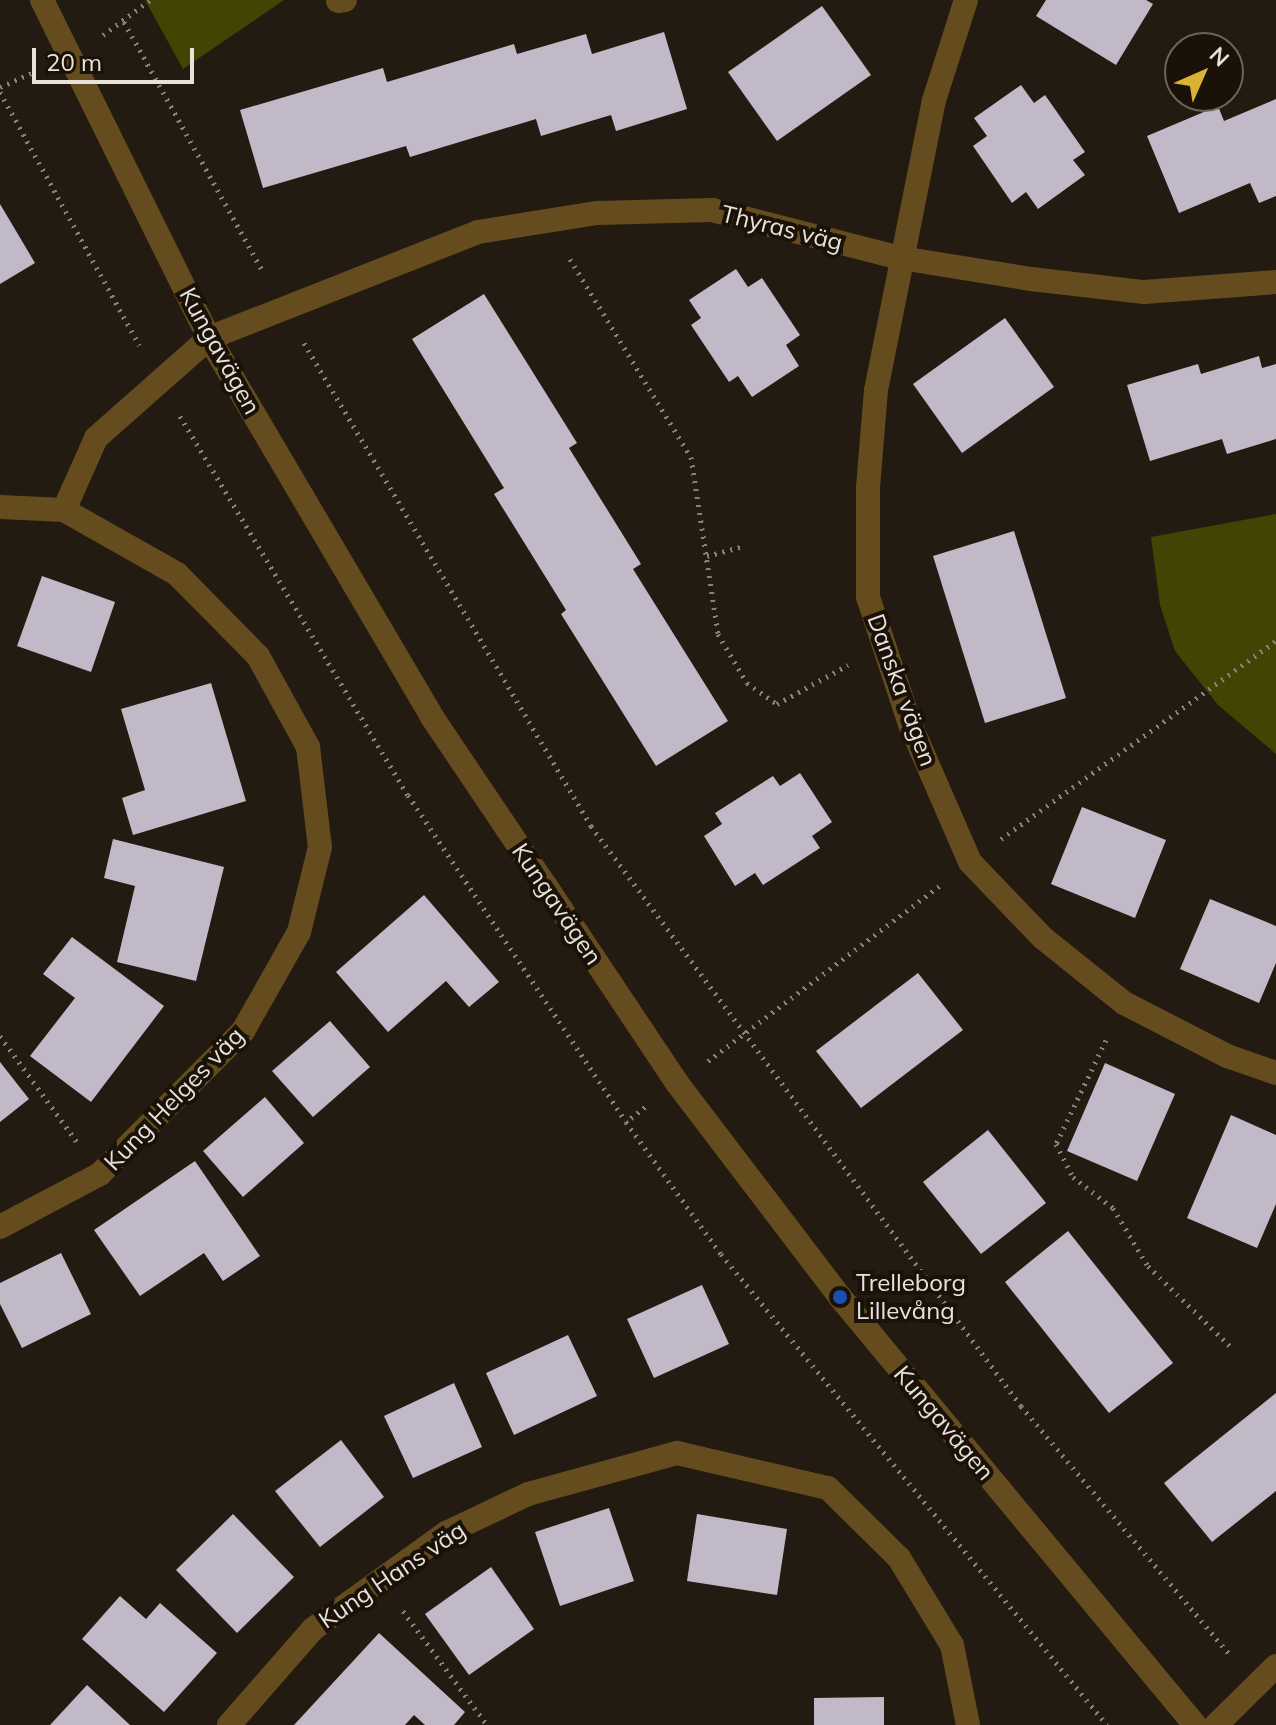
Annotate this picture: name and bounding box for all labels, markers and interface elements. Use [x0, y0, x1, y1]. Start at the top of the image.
scale bar [36, 32, 198, 82]
north arrow [1164, 32, 1244, 112]
text: N [1204, 41, 1235, 72]
text: 20 m [46, 47, 102, 77]
street label: Thyras väg [718, 199, 846, 257]
street label: Kungavägen [173, 283, 267, 419]
street label: Danska vägen [861, 610, 943, 770]
street label: Kungavägen [506, 838, 608, 970]
street label: Kung Helges väg [98, 1021, 250, 1177]
place label: Trelleborg Lillevång [856, 1269, 966, 1325]
marker: Trelleborg Lillevång [831, 1288, 849, 1306]
street label: Kungavägen [888, 1360, 1000, 1486]
street label: Kung Hans väg [313, 1515, 471, 1635]

